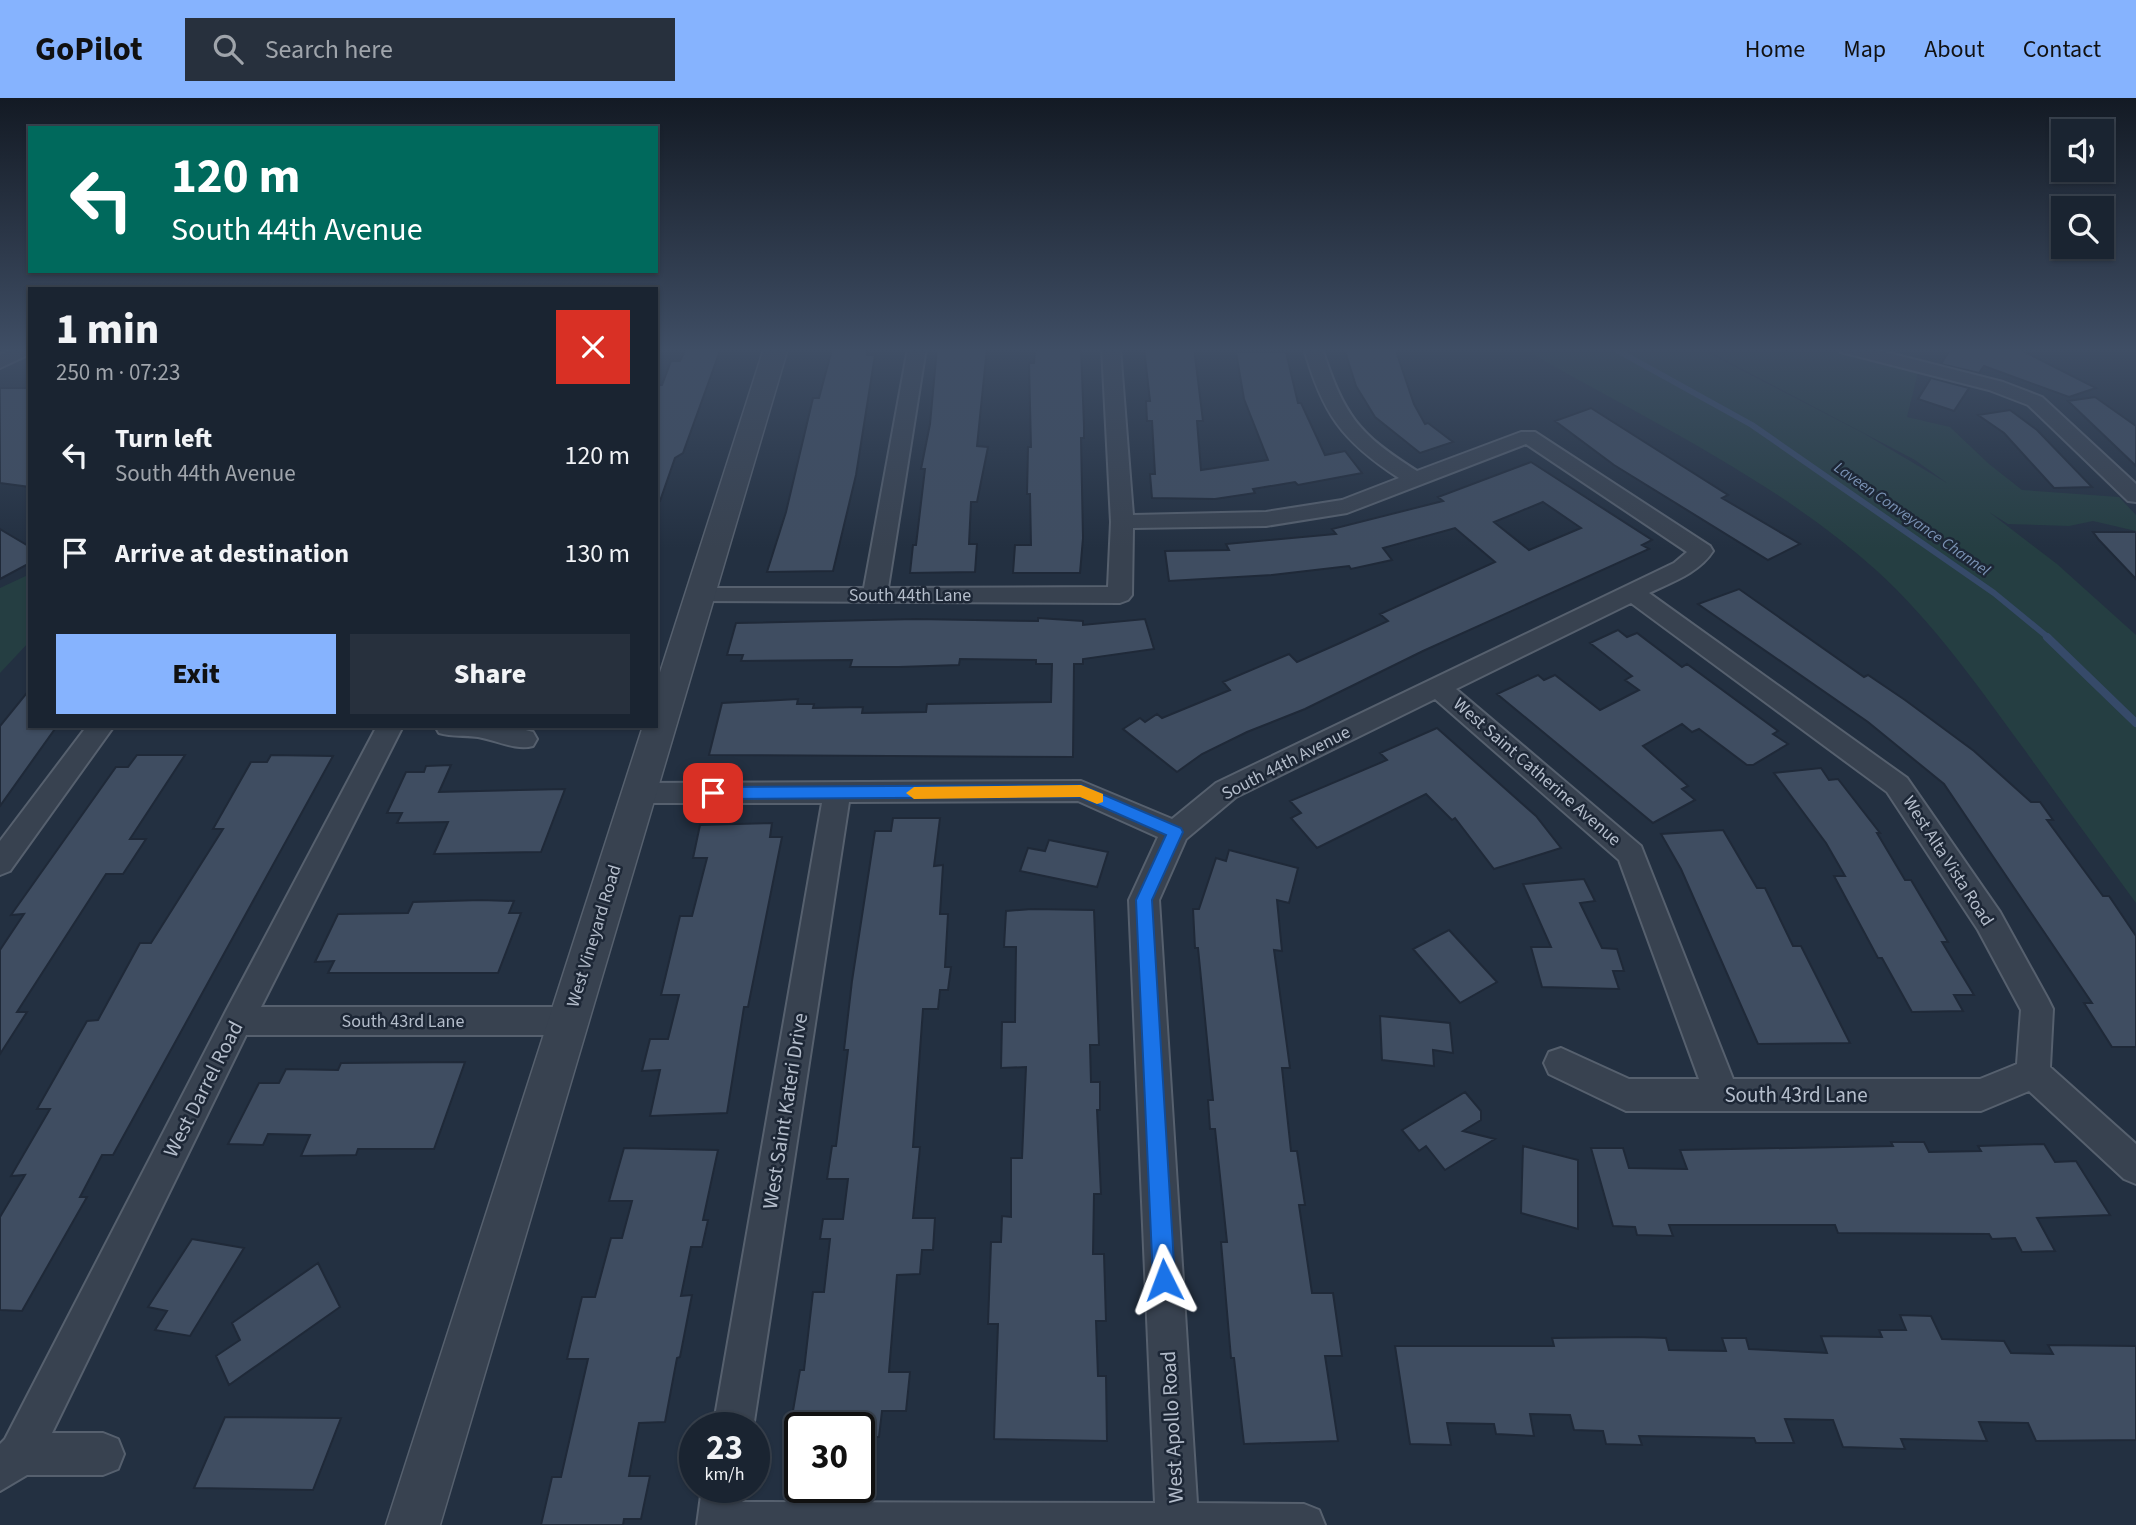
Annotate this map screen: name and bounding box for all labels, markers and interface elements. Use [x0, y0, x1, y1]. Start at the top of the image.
search box [185, 18, 675, 81]
text: GoPilot [35, 26, 143, 73]
icon: search [209, 30, 247, 68]
text: Search here [265, 31, 393, 68]
text: Home [1745, 32, 1805, 67]
text: Map [1843, 32, 1886, 67]
text: About [1924, 32, 1985, 67]
text: Contact [2023, 32, 2101, 67]
map controls [2051, 119, 2114, 259]
button: sound [2051, 119, 2114, 182]
text: 120 m [171, 142, 300, 212]
icon: left [56, 154, 147, 245]
button: search [2051, 196, 2114, 259]
text: South 44th Avenue [171, 207, 423, 253]
text: 1 min [56, 300, 159, 360]
button: close [556, 310, 630, 384]
text: 250 m · 07:23 [56, 356, 180, 389]
text: Turn left [115, 420, 212, 457]
icon: left [56, 436, 94, 474]
text: 120 m [564, 437, 630, 474]
text: South 44th Avenue [115, 457, 296, 490]
water label: Laveen Conveyance Channel [1830, 457, 1994, 581]
icon: arrive [56, 534, 94, 572]
text: Arrive at destination [115, 535, 349, 572]
text: 130 m [564, 535, 630, 572]
street label: South 44th Lane [849, 583, 971, 608]
button: Exit [56, 634, 336, 714]
button: Share [350, 634, 630, 714]
street label: West Saint Catherine Avenue [1448, 692, 1626, 852]
street label: South 44th Avenue [1217, 720, 1355, 806]
pin [683, 763, 743, 823]
icon: arrive [694, 774, 732, 812]
street label: West Alta Vista Road [1897, 791, 1999, 931]
street label: West Vineyard Road [560, 862, 628, 1010]
street label: South 43rd Lane [342, 1009, 464, 1034]
street label: West Saint Kateri Drive [755, 1011, 815, 1211]
street label: West Darrel Road [156, 1016, 250, 1162]
street label: South 43rd Lane [1724, 1080, 1868, 1110]
position arrow [1127, 1243, 1201, 1317]
street label: West Apollo Road [1153, 1350, 1191, 1504]
speed limit sign: 30 [784, 1412, 875, 1503]
text: 23 [706, 1423, 743, 1473]
text: km/h [705, 1462, 744, 1487]

